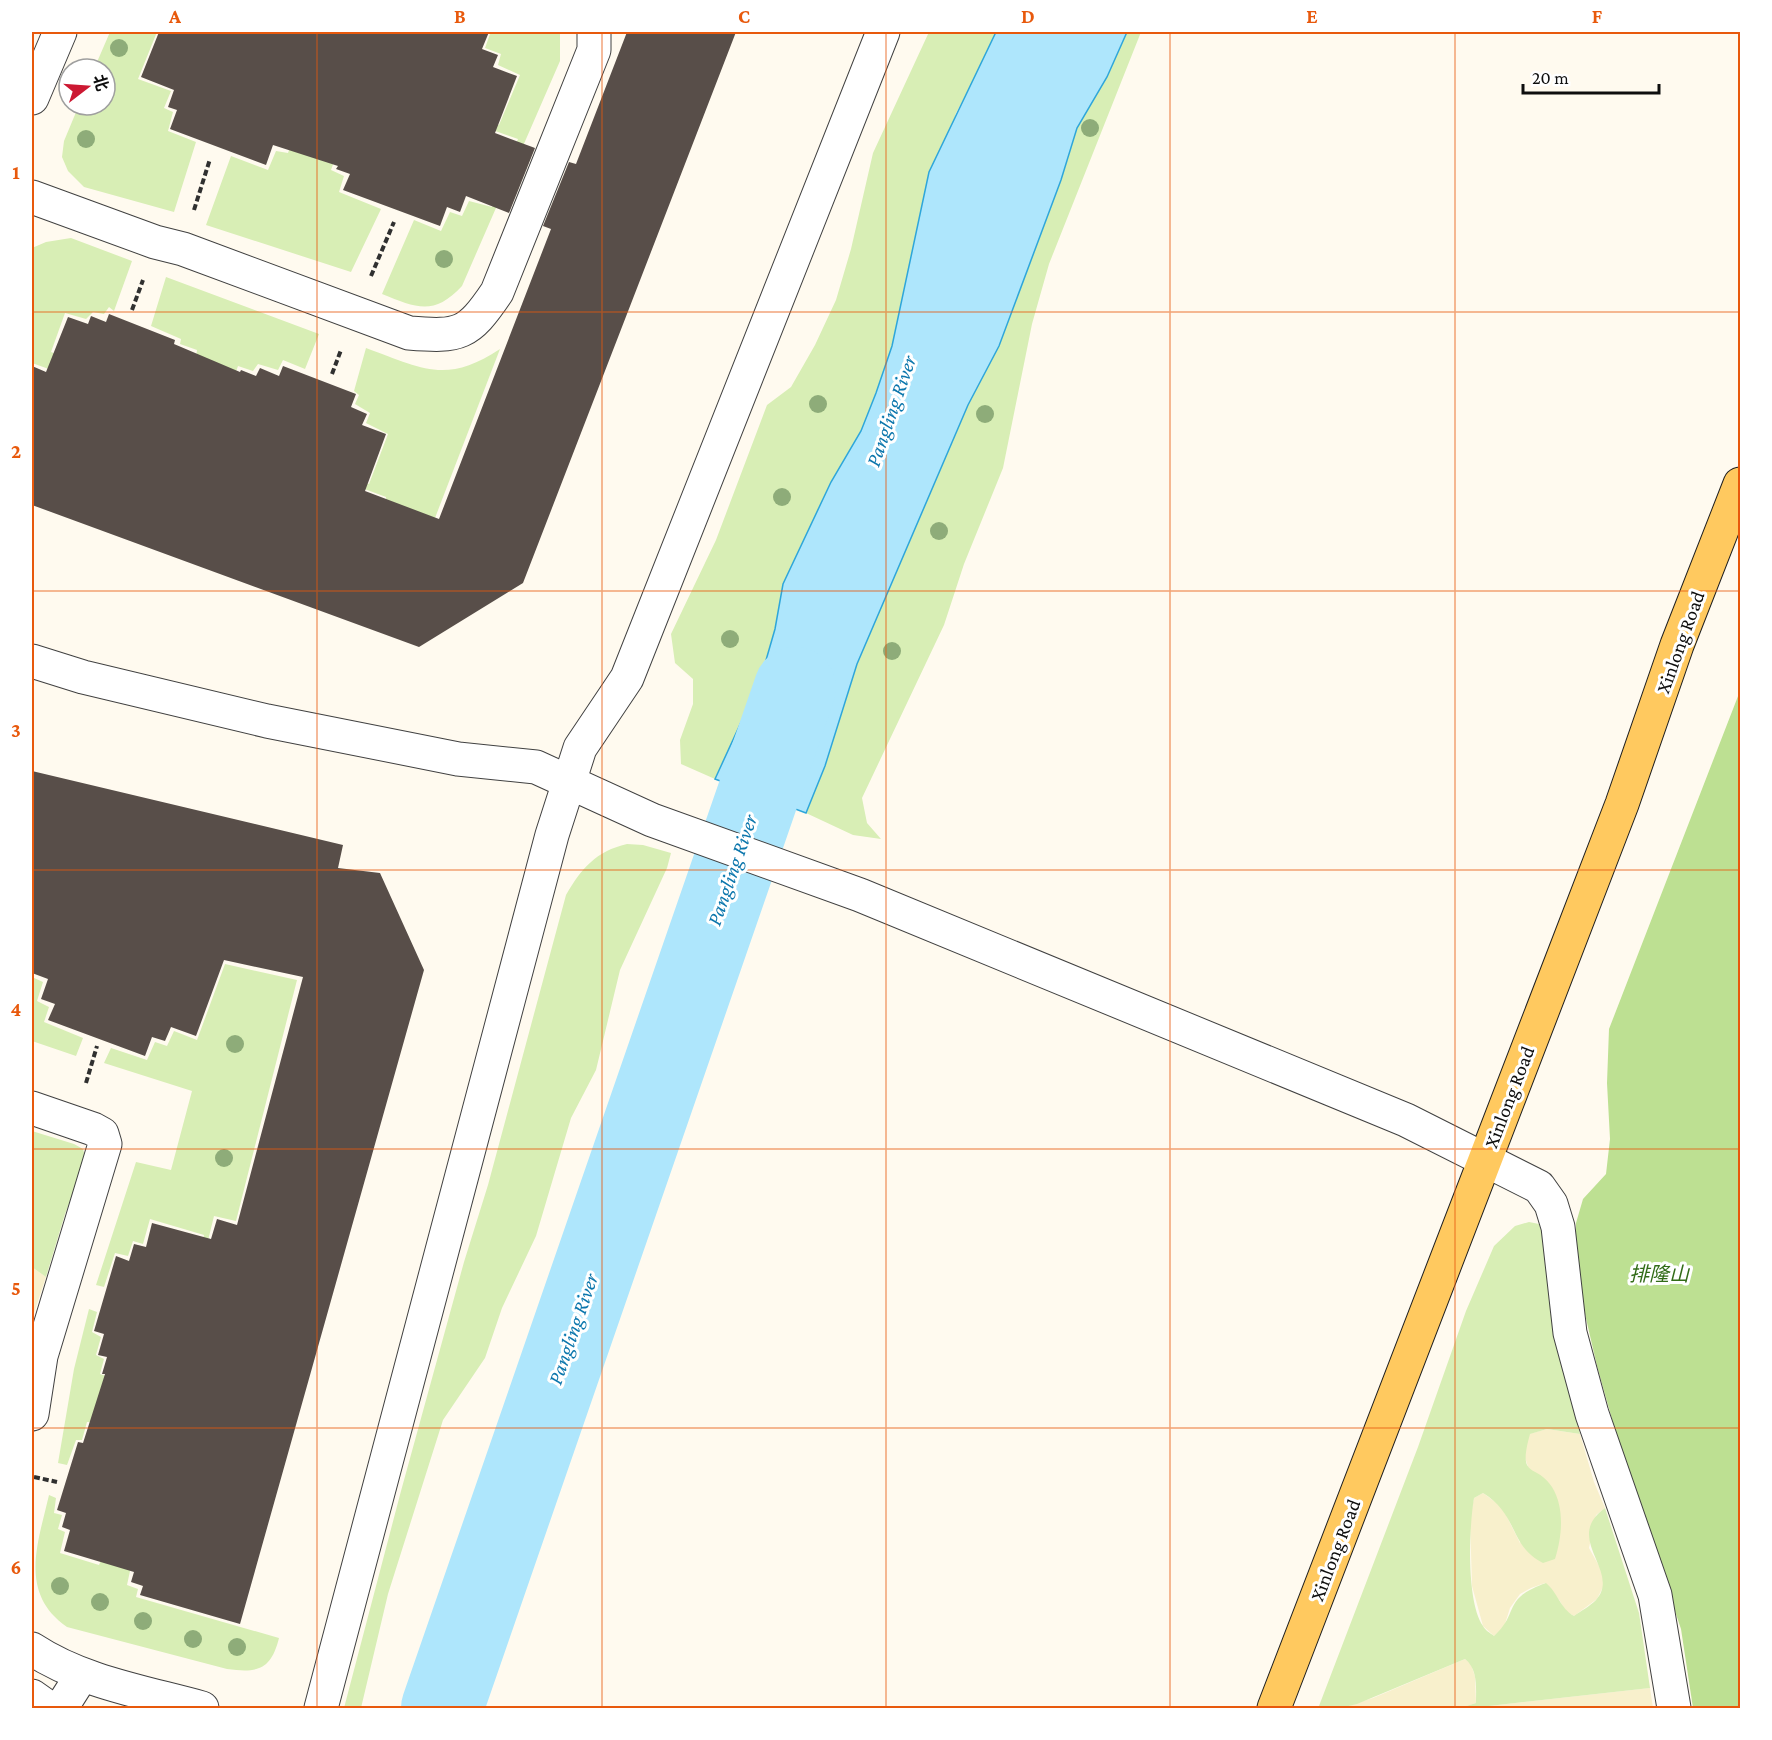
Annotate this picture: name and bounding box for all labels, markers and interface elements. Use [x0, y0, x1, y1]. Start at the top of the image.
text: A [168, 5, 182, 27]
text: B [454, 5, 466, 27]
text: C [738, 5, 750, 27]
text: D [1021, 5, 1035, 27]
text: E [1306, 5, 1318, 27]
text: F [1592, 5, 1603, 27]
north arrow [57, 57, 117, 117]
scale bar [1523, 57, 1660, 95]
text: 20 m [1532, 68, 1569, 88]
text: 北 [90, 73, 111, 93]
text: 1 [12, 161, 20, 183]
water label: Pangling River [861, 352, 921, 470]
text: 2 [11, 440, 21, 462]
street label: Xinlong Road [1651, 587, 1710, 696]
text: 3 [11, 719, 21, 741]
water label: Pangling River [702, 811, 762, 929]
text: 4 [11, 998, 22, 1020]
street label: Xinlong Road [1480, 1043, 1540, 1151]
park label: 排隆山 [1629, 1263, 1691, 1285]
water label: Pangling River [543, 1270, 603, 1388]
text: 5 [11, 1277, 21, 1299]
street label: Xinlong Road [1306, 1496, 1366, 1604]
text: 6 [11, 1556, 21, 1578]

